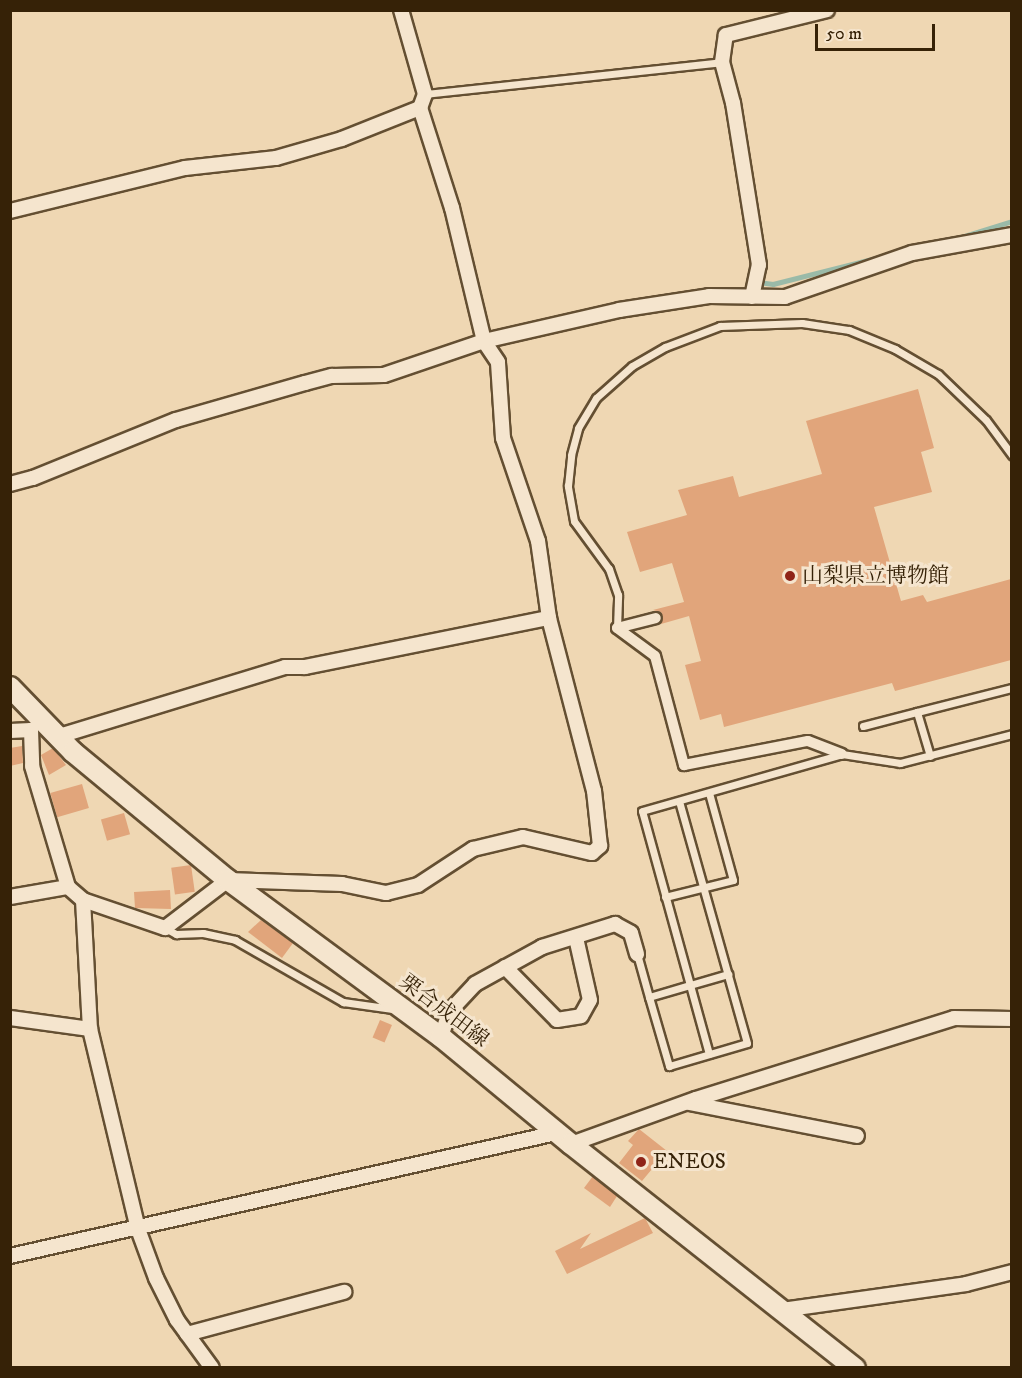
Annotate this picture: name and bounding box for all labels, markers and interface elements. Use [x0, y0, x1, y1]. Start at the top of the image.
scale bar [818, 12, 938, 50]
text: 50 m [826, 23, 862, 45]
place label: 山梨県立博物館 [802, 563, 949, 589]
marker: 山梨県立博物館 [783, 569, 797, 583]
street label: 栗合成田線 [394, 969, 494, 1053]
place label: ENEOS [653, 1149, 726, 1175]
marker: ENEOS [634, 1155, 648, 1169]

